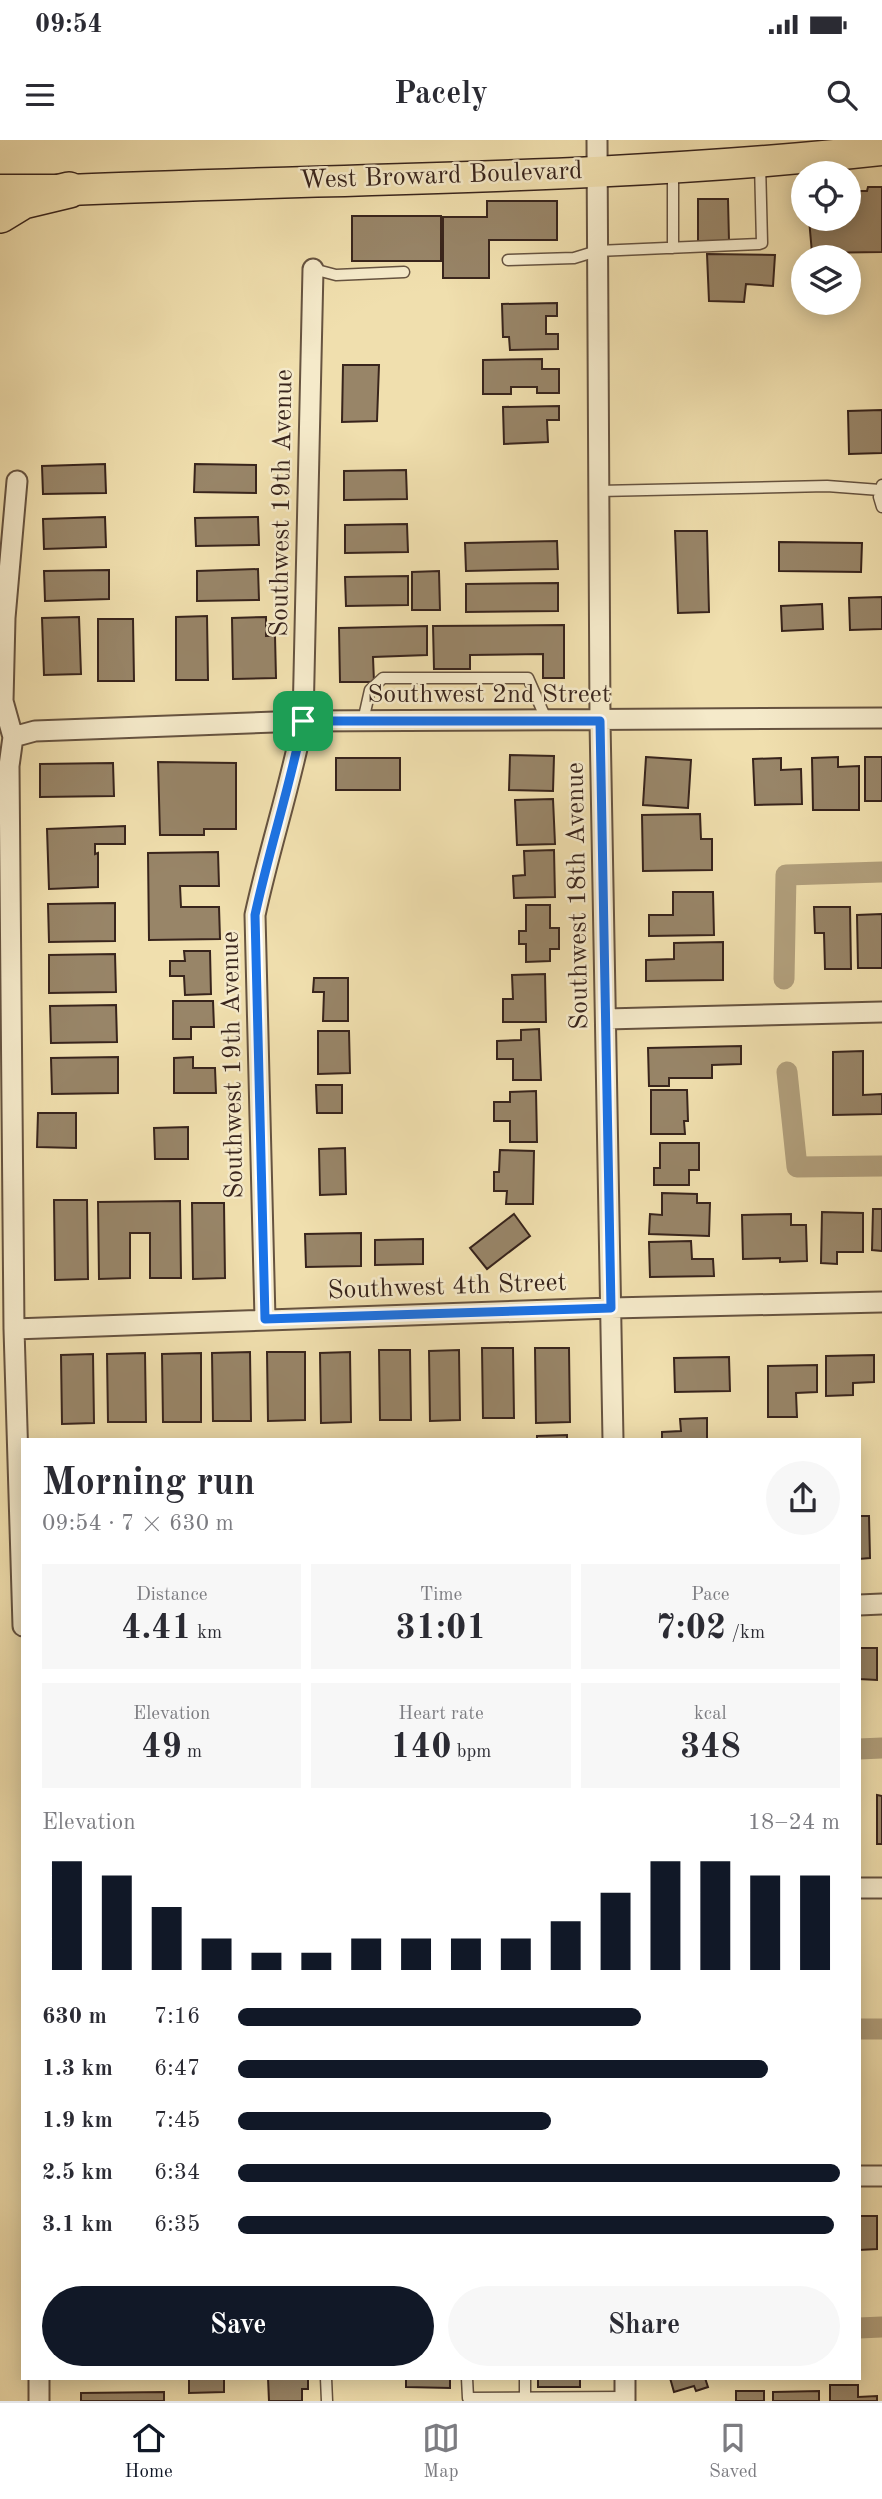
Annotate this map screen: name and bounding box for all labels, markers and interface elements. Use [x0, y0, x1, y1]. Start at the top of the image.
text: 09:54 [35, 12, 103, 38]
icon: menu [21, 76, 59, 114]
icon: search [823, 76, 861, 114]
text: Pacely [394, 79, 488, 111]
street label: West Broward Boulevard [299, 158, 583, 194]
map controls [791, 161, 861, 315]
button: locate [791, 161, 861, 231]
button: layers [791, 245, 861, 315]
street label: Southwest 19th Avenue [267, 369, 297, 637]
street label: Southwest 2nd Street [367, 682, 611, 708]
pin [273, 691, 333, 751]
icon: arrive [284, 702, 322, 740]
street label: Southwest 18th Avenue [563, 762, 593, 1030]
street label: Southwest 19th Avenue [218, 931, 248, 1199]
street label: Southwest 4th Street [327, 1270, 567, 1304]
button: share [766, 1461, 840, 1535]
text: Morning run [42, 1465, 255, 1503]
text: 09:54 · 7 × 630 m [42, 1512, 234, 1535]
text: Distance [136, 1586, 207, 1605]
text: Time [420, 1586, 462, 1605]
text: Pace [691, 1586, 730, 1605]
text: 4.41 [121, 1611, 192, 1646]
text: 31:01 [395, 1611, 487, 1646]
text: 7:02 [656, 1611, 726, 1646]
text: km [192, 1624, 222, 1643]
text: /km [726, 1624, 765, 1643]
text: Elevation [133, 1705, 210, 1724]
text: Heart rate [398, 1705, 484, 1724]
text: kcal [694, 1705, 727, 1724]
text: 49 [141, 1730, 182, 1765]
text: 140 [391, 1730, 451, 1765]
text: 348 [680, 1730, 741, 1765]
text: m [182, 1743, 202, 1762]
text: bpm [451, 1743, 491, 1762]
text: Elevation [42, 1811, 136, 1834]
text: 18–24 m [748, 1811, 840, 1834]
text: 630 m [42, 2005, 107, 2028]
text: 7:16 [154, 2005, 200, 2028]
text: 1.3 km [42, 2057, 113, 2080]
text: 6:47 [154, 2057, 200, 2080]
text: 1.9 km [42, 2109, 113, 2132]
text: 7:45 [154, 2109, 200, 2132]
text: 2.5 km [42, 2161, 113, 2184]
text: 6:34 [154, 2161, 200, 2184]
text: 3.1 km [42, 2213, 113, 2236]
text: 6:35 [154, 2213, 200, 2236]
button: Save [42, 2286, 434, 2366]
button: Share [448, 2286, 840, 2366]
tab: Home [125, 2419, 173, 2484]
tab: Map [422, 2419, 460, 2484]
tab: Saved [709, 2419, 757, 2484]

